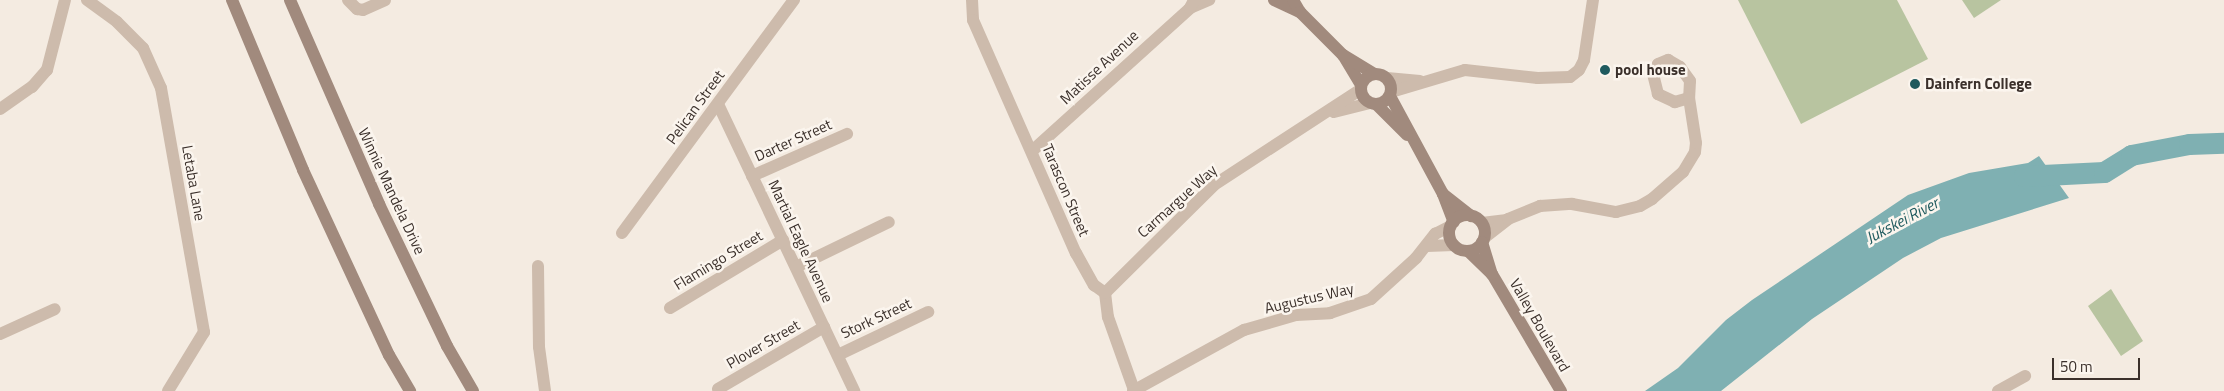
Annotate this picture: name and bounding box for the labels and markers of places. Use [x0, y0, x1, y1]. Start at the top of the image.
place label: pool house [1615, 61, 1686, 79]
marker: pool house [1599, 64, 1611, 76]
place label: Dainfern College [1925, 75, 2032, 93]
marker: Dainfern College [1909, 78, 1921, 90]

